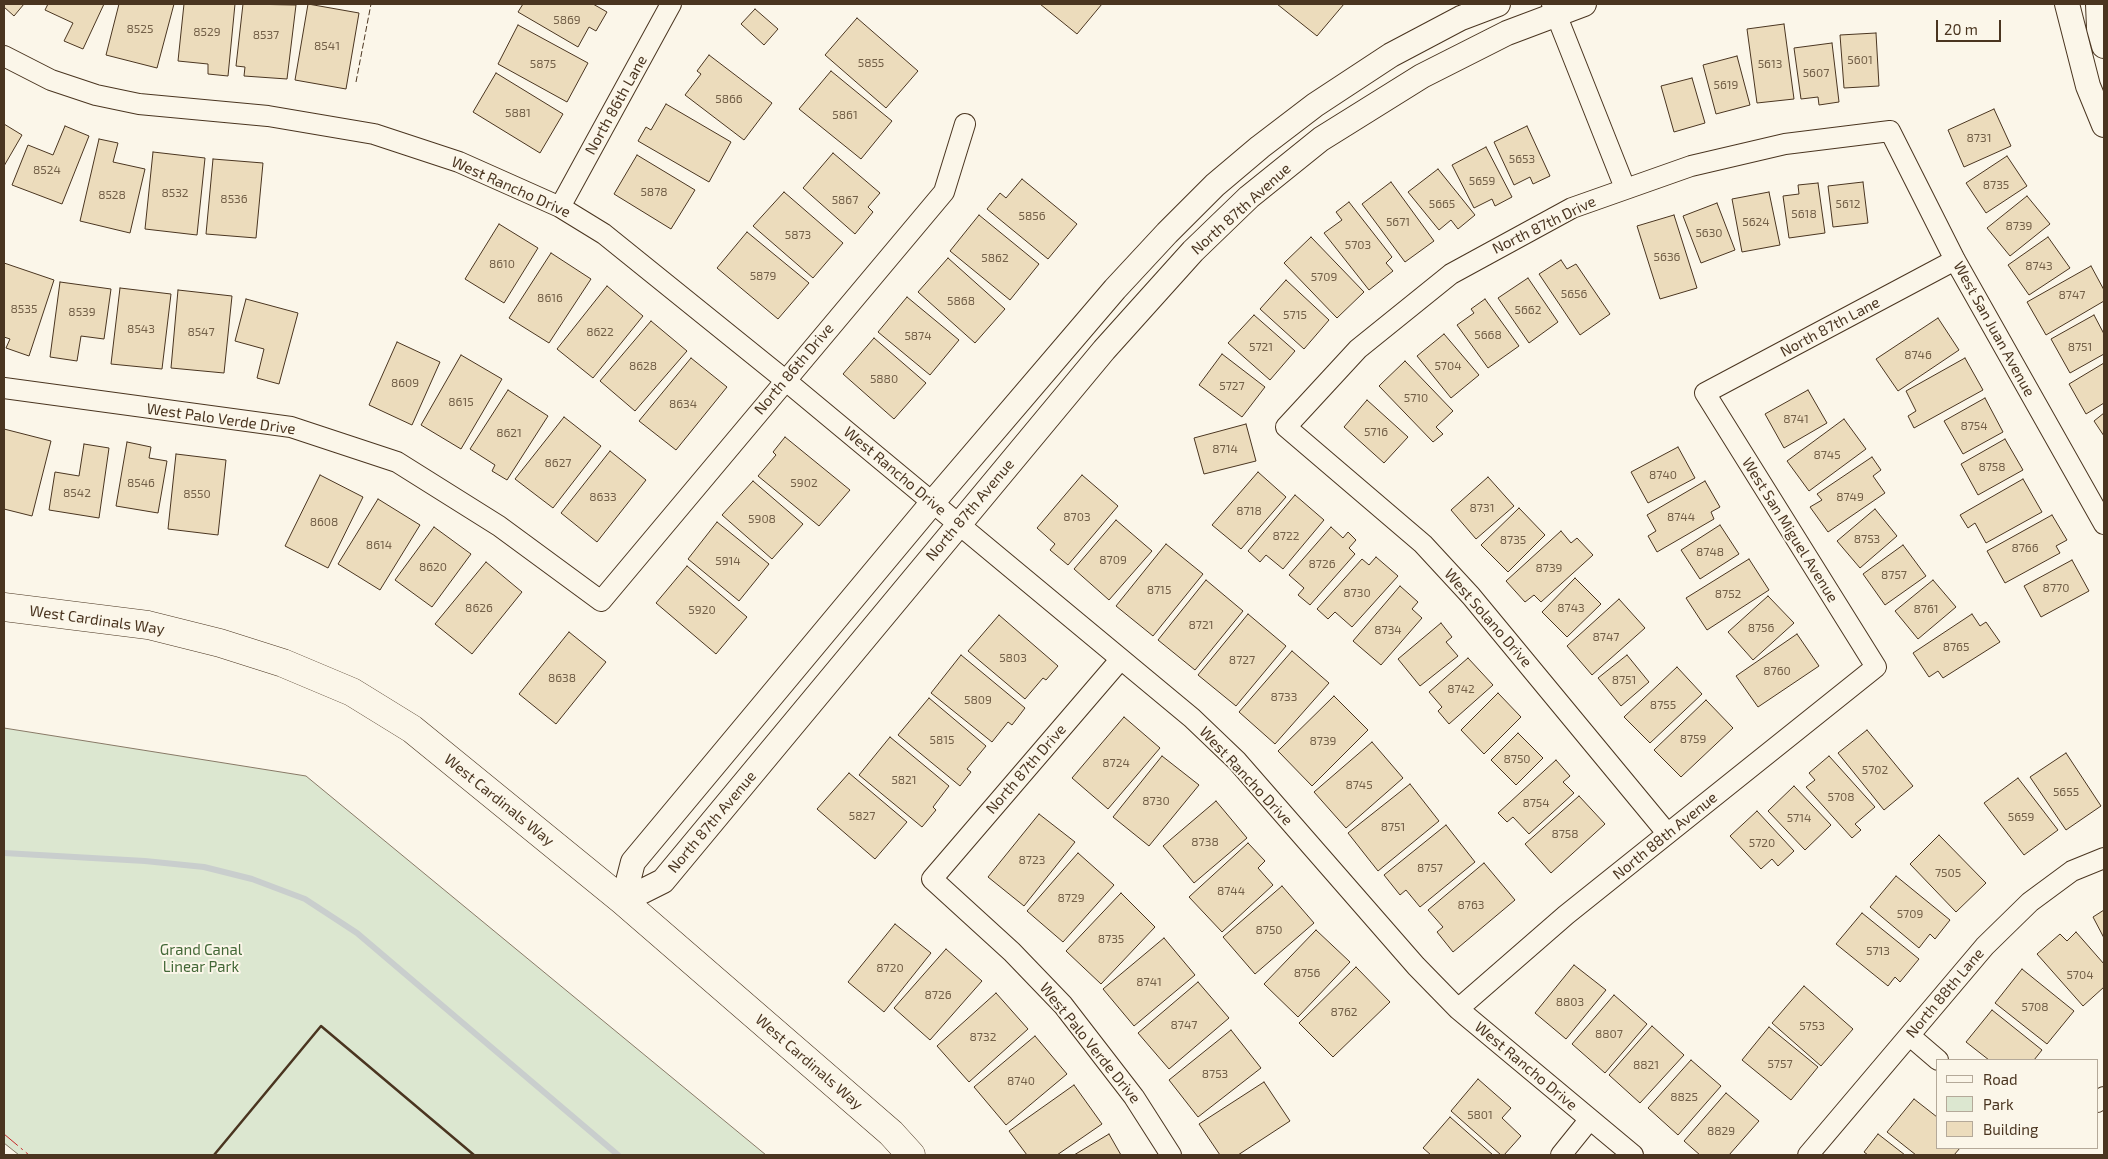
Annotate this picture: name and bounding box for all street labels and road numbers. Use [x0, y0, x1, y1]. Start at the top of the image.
street label: North 86th Lane [581, 52, 651, 158]
street label: West Rancho Drive [449, 153, 573, 221]
street label: North 87th Avenue [1188, 160, 1294, 258]
street label: North 87th Drive [1489, 192, 1599, 258]
street label: West San Juan Avenue [1949, 258, 2039, 400]
street label: North 87th Lane [1777, 293, 1883, 361]
street label: North 86th Drive [750, 320, 838, 418]
street label: West Palo Verde Drive [145, 400, 297, 438]
street label: West Rancho Drive [840, 423, 950, 519]
street label: West San Miguel Avenue [1738, 454, 1842, 606]
street label: North 87th Avenue [922, 455, 1018, 565]
street label: West Solano Drive [1440, 565, 1536, 671]
street label: West Cardinals Way [28, 602, 166, 638]
street label: North 87th Drive [982, 720, 1070, 818]
street label: West Rancho Drive [1196, 723, 1296, 829]
street label: West Cardinals Way [440, 750, 558, 850]
street label: North 87th Avenue [664, 767, 760, 877]
street label: North 88th Avenue [1609, 788, 1721, 884]
street label: North 88th Lane [1902, 944, 1988, 1042]
street label: West Palo Verde Drive [1036, 979, 1144, 1107]
street label: West Cardinals Way [752, 1011, 866, 1113]
street label: West Rancho Drive [1471, 1018, 1581, 1114]

